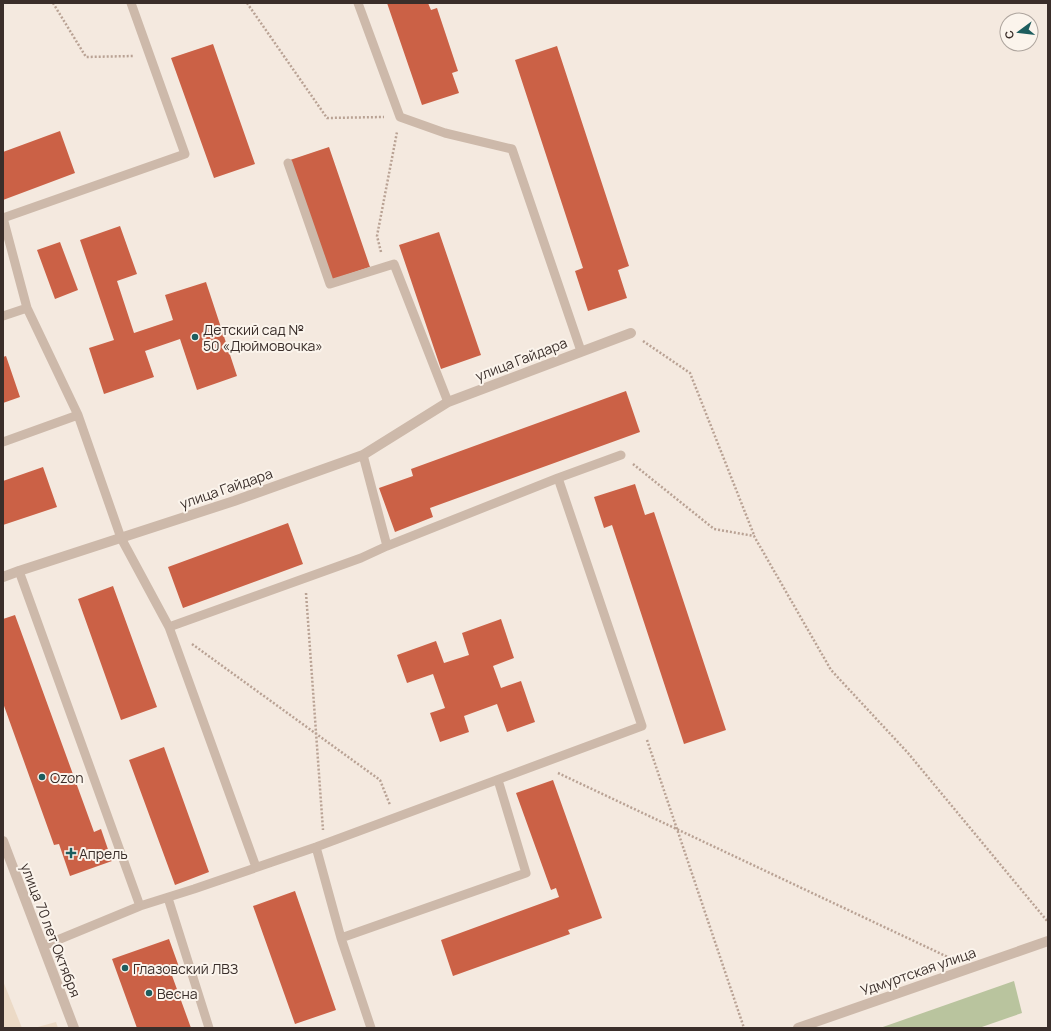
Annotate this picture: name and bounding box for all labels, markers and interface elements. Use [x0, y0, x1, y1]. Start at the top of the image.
north arrow [999, 12, 1039, 52]
text: С [1001, 29, 1017, 41]
place label: Детский сад № 50 «Дюймовочка» [203, 320, 323, 355]
marker: Детский сад № 50 «Дюймовочка» [190, 332, 200, 342]
street label: улица Гайдара [472, 333, 570, 385]
street label: улица Гайдара [177, 463, 275, 513]
place label: Ozon [50, 768, 84, 787]
marker: Ozon [37, 772, 47, 782]
place label: Апрель [79, 844, 128, 863]
marker: Апрель [66, 848, 76, 858]
street label: улица 70 лет Октября [17, 860, 85, 1000]
street label: Удмуртская улица [858, 942, 978, 1000]
place label: Глазовский ЛВЗ [133, 959, 238, 978]
marker: Глазовский ЛВЗ [120, 963, 130, 973]
place label: Весна [157, 984, 198, 1003]
marker: Весна [144, 988, 154, 998]

